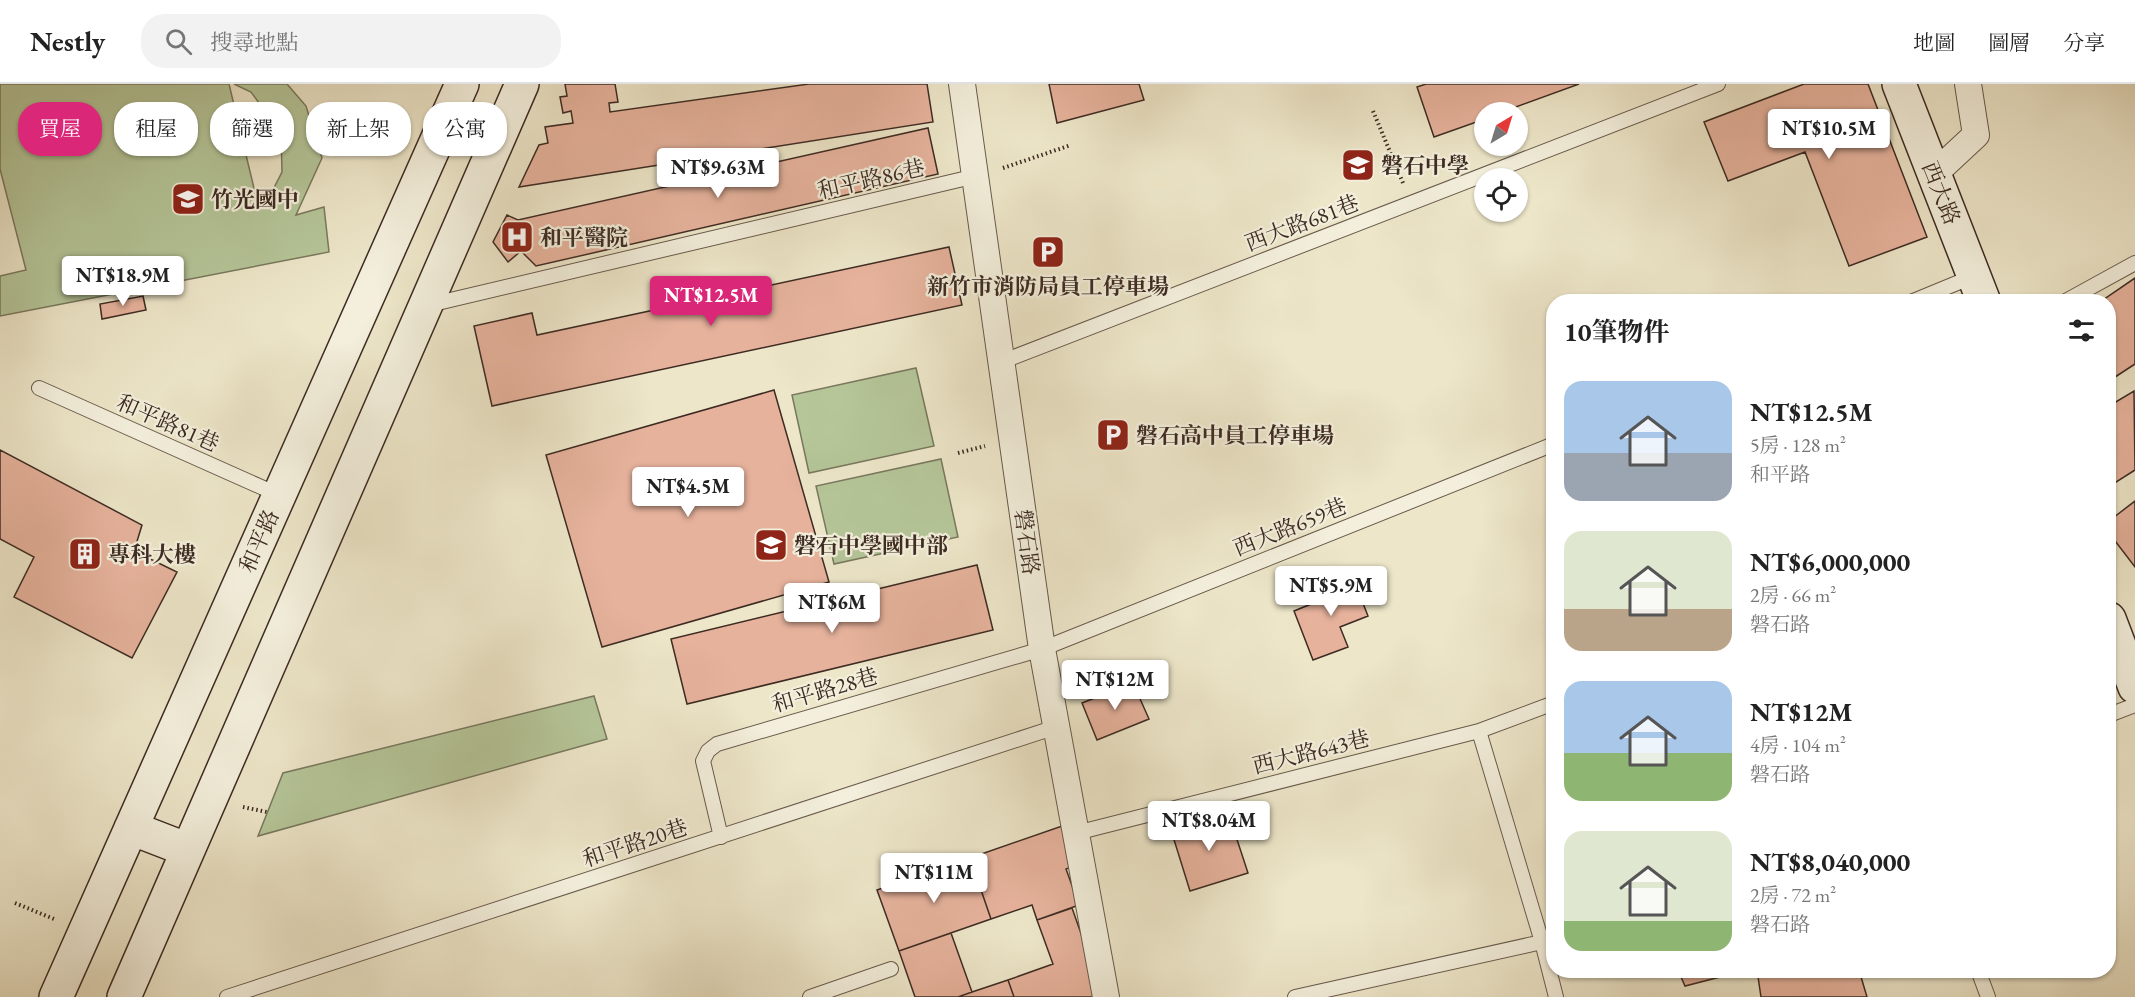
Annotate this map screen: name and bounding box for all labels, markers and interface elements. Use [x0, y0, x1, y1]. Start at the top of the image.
search box [141, 14, 561, 68]
text: Nestly [30, 23, 105, 59]
icon: search [162, 25, 195, 58]
text: 搜尋地點 [210, 28, 298, 57]
text: 地圖 [1913, 29, 1955, 56]
text: 圖層 [1988, 29, 2030, 56]
text: 分享 [2063, 29, 2105, 56]
chip: 買屋 [18, 102, 102, 156]
chip: 租屋 [114, 102, 198, 156]
chip: 篩選 [210, 102, 294, 156]
chip: 新上架 [306, 102, 411, 156]
chip: 公寓 [423, 102, 507, 156]
north arrow [1474, 102, 1528, 156]
map controls [1474, 102, 1528, 222]
pin: NT$10.5M [1767, 109, 1891, 160]
text: NT$10.5M [1782, 115, 1876, 141]
school or university icon: 磐石中學 [1340, 147, 1376, 183]
pin: NT$9.63M [656, 148, 780, 199]
place label: 磐石中學 [1381, 151, 1469, 180]
street label: 和平路86巷 [815, 153, 927, 205]
text: NT$9.63M [671, 154, 765, 180]
street label: 西大路 [1915, 157, 1967, 229]
button: locate [1474, 168, 1528, 222]
school or university icon: 竹光國中 [170, 181, 206, 217]
place label: 竹光國中 [211, 185, 299, 214]
street label: 西大路681巷 [1241, 188, 1363, 258]
hospital icon: 和平醫院 [499, 219, 535, 255]
place label: 和平醫院 [540, 223, 628, 252]
parking icon: 新竹市消防局員工停車場 [1030, 234, 1066, 270]
pin: NT$18.9M [61, 256, 185, 307]
text: NT$18.9M [76, 262, 170, 288]
place label: 新竹市消防局員工停車場 [927, 272, 1169, 301]
pin: NT$12.5M [649, 276, 773, 327]
text: NT$12.5M [664, 282, 758, 308]
icon: filters [2065, 314, 2098, 347]
text: 10筆物件 [1564, 315, 1670, 349]
street label: 和平路81巷 [112, 388, 224, 458]
text: NT$12.5M [1750, 395, 1873, 429]
icon: home [1612, 405, 1684, 477]
parking icon: 磐石高中員工停車場 [1095, 417, 1131, 453]
place label: 磐石高中員工停車場 [1136, 421, 1334, 450]
text: 5房 · 128 m² [1750, 432, 1846, 458]
text: 和平路 [1750, 461, 1810, 487]
pin: NT$4.5M [633, 467, 743, 518]
text: NT$4.5M [646, 473, 730, 499]
street label: 西大路659巷 [1229, 491, 1351, 563]
street label: 和平路 [232, 505, 286, 577]
street label: 磐石路 [1008, 507, 1046, 577]
school or university icon: 磐石中學國中部 [753, 527, 789, 563]
place label: 磐石中學國中部 [794, 531, 948, 560]
building icon: 專科大樓 [67, 536, 103, 572]
place label: 專科大樓 [108, 540, 196, 569]
text: NT$6,000,000 [1750, 545, 1910, 579]
icon: home [1612, 555, 1684, 627]
pin: NT$5.9M [1276, 566, 1386, 617]
text: NT$5.9M [1289, 572, 1373, 598]
text: 2房 · 66 m² [1750, 582, 1836, 608]
pin: NT$6M [790, 583, 874, 634]
text: NT$6M [798, 589, 866, 615]
text: 磐石路 [1750, 611, 1810, 637]
pin: NT$12M [1066, 660, 1164, 711]
street label: 和平路28巷 [769, 661, 881, 719]
text: NT$12M [1076, 666, 1154, 692]
text: NT$12M [1750, 695, 1852, 729]
icon: home [1612, 705, 1684, 777]
street label: 西大路643巷 [1249, 723, 1373, 781]
text: 4房 · 104 m² [1750, 732, 1846, 758]
text: 磐石路 [1750, 761, 1810, 787]
pin: NT$8.04M [1147, 801, 1271, 852]
text: NT$8.04M [1162, 807, 1256, 833]
street label: 和平路20巷 [579, 812, 691, 874]
text: NT$8,040,000 [1750, 845, 1910, 879]
pin: NT$11M [885, 853, 983, 904]
icon: home [1612, 855, 1684, 927]
text: NT$11M [895, 859, 973, 885]
text: 2房 · 72 m² [1750, 882, 1836, 908]
text: 磐石路 [1750, 911, 1810, 937]

